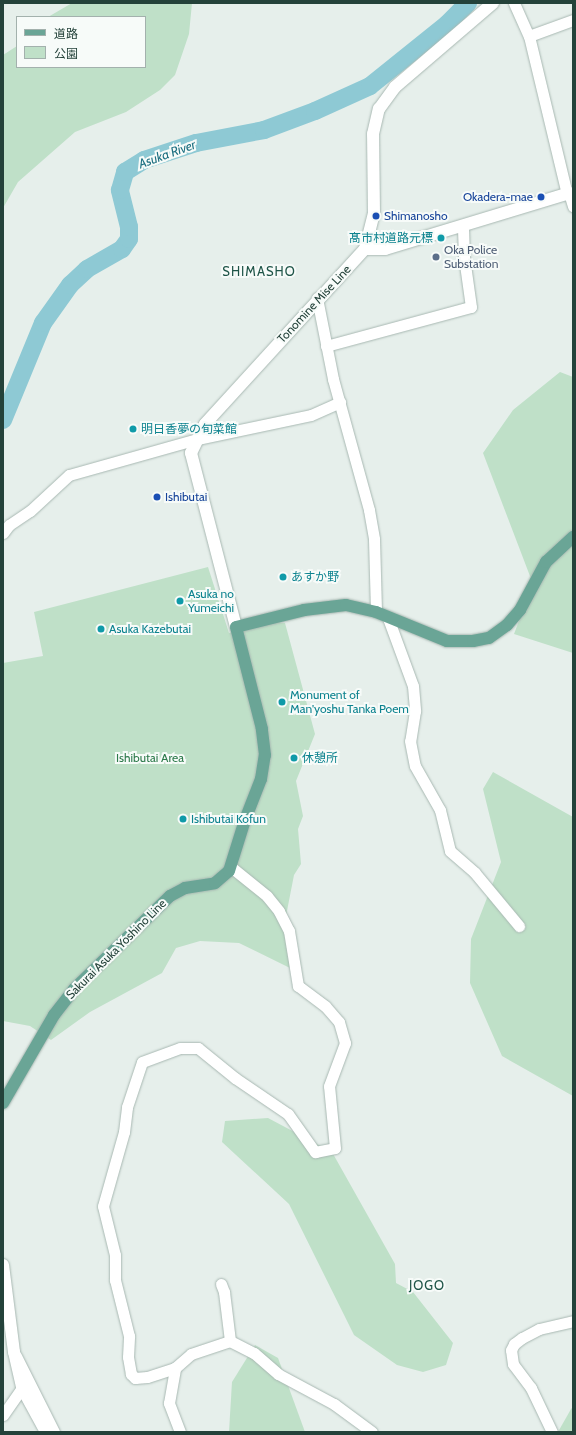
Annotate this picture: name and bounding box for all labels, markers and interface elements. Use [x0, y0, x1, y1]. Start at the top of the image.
legend [16, 16, 146, 68]
text: 道路 [54, 26, 78, 41]
text: 公園 [54, 46, 78, 61]
water label: Asuka River [136, 136, 198, 172]
place label: Okadera-mae [463, 190, 533, 204]
marker: Okadera-mae [536, 192, 546, 202]
place label: Shimanosho [384, 209, 448, 223]
marker: Shimanosho [371, 211, 381, 221]
place label: 髙市村道路元標 [349, 231, 433, 245]
marker: 髙市村道路元標 [436, 233, 446, 243]
place label: Oka Police Substation [444, 243, 498, 271]
marker: Oka Police Substation [431, 252, 441, 262]
street label: Tonomine Mise Line [274, 262, 354, 346]
district label: SHIMASHO [222, 263, 296, 279]
place label: 明日香夢の旬菜館 [141, 422, 237, 436]
marker: 明日香夢の旬菜館 [128, 424, 138, 434]
place label: Ishibutai [165, 490, 207, 504]
marker: Ishibutai [152, 492, 162, 502]
place label: あすか野 [291, 570, 339, 584]
marker: あすか野 [278, 572, 288, 582]
place label: Asuka no Yumeichi [188, 587, 234, 615]
marker: Asuka no Yumeichi [175, 596, 185, 606]
place label: Asuka Kazebutai [109, 622, 191, 636]
marker: Asuka Kazebutai [96, 624, 106, 634]
place label: Monument of Man'yoshu Tanka Poem [290, 688, 409, 716]
marker: Monument of Man'yoshu Tanka Poem [277, 697, 287, 707]
park label: Ishibutai Area [116, 751, 184, 765]
place label: 休憩所 [302, 751, 338, 765]
marker: 休憩所 [289, 753, 299, 763]
place label: Ishibutai Kofun [191, 812, 266, 826]
marker: Ishibutai Kofun [178, 814, 188, 824]
street label: Sakurai Asuka Yoshino Line [63, 896, 169, 1002]
district label: JOGO [409, 1277, 445, 1293]

